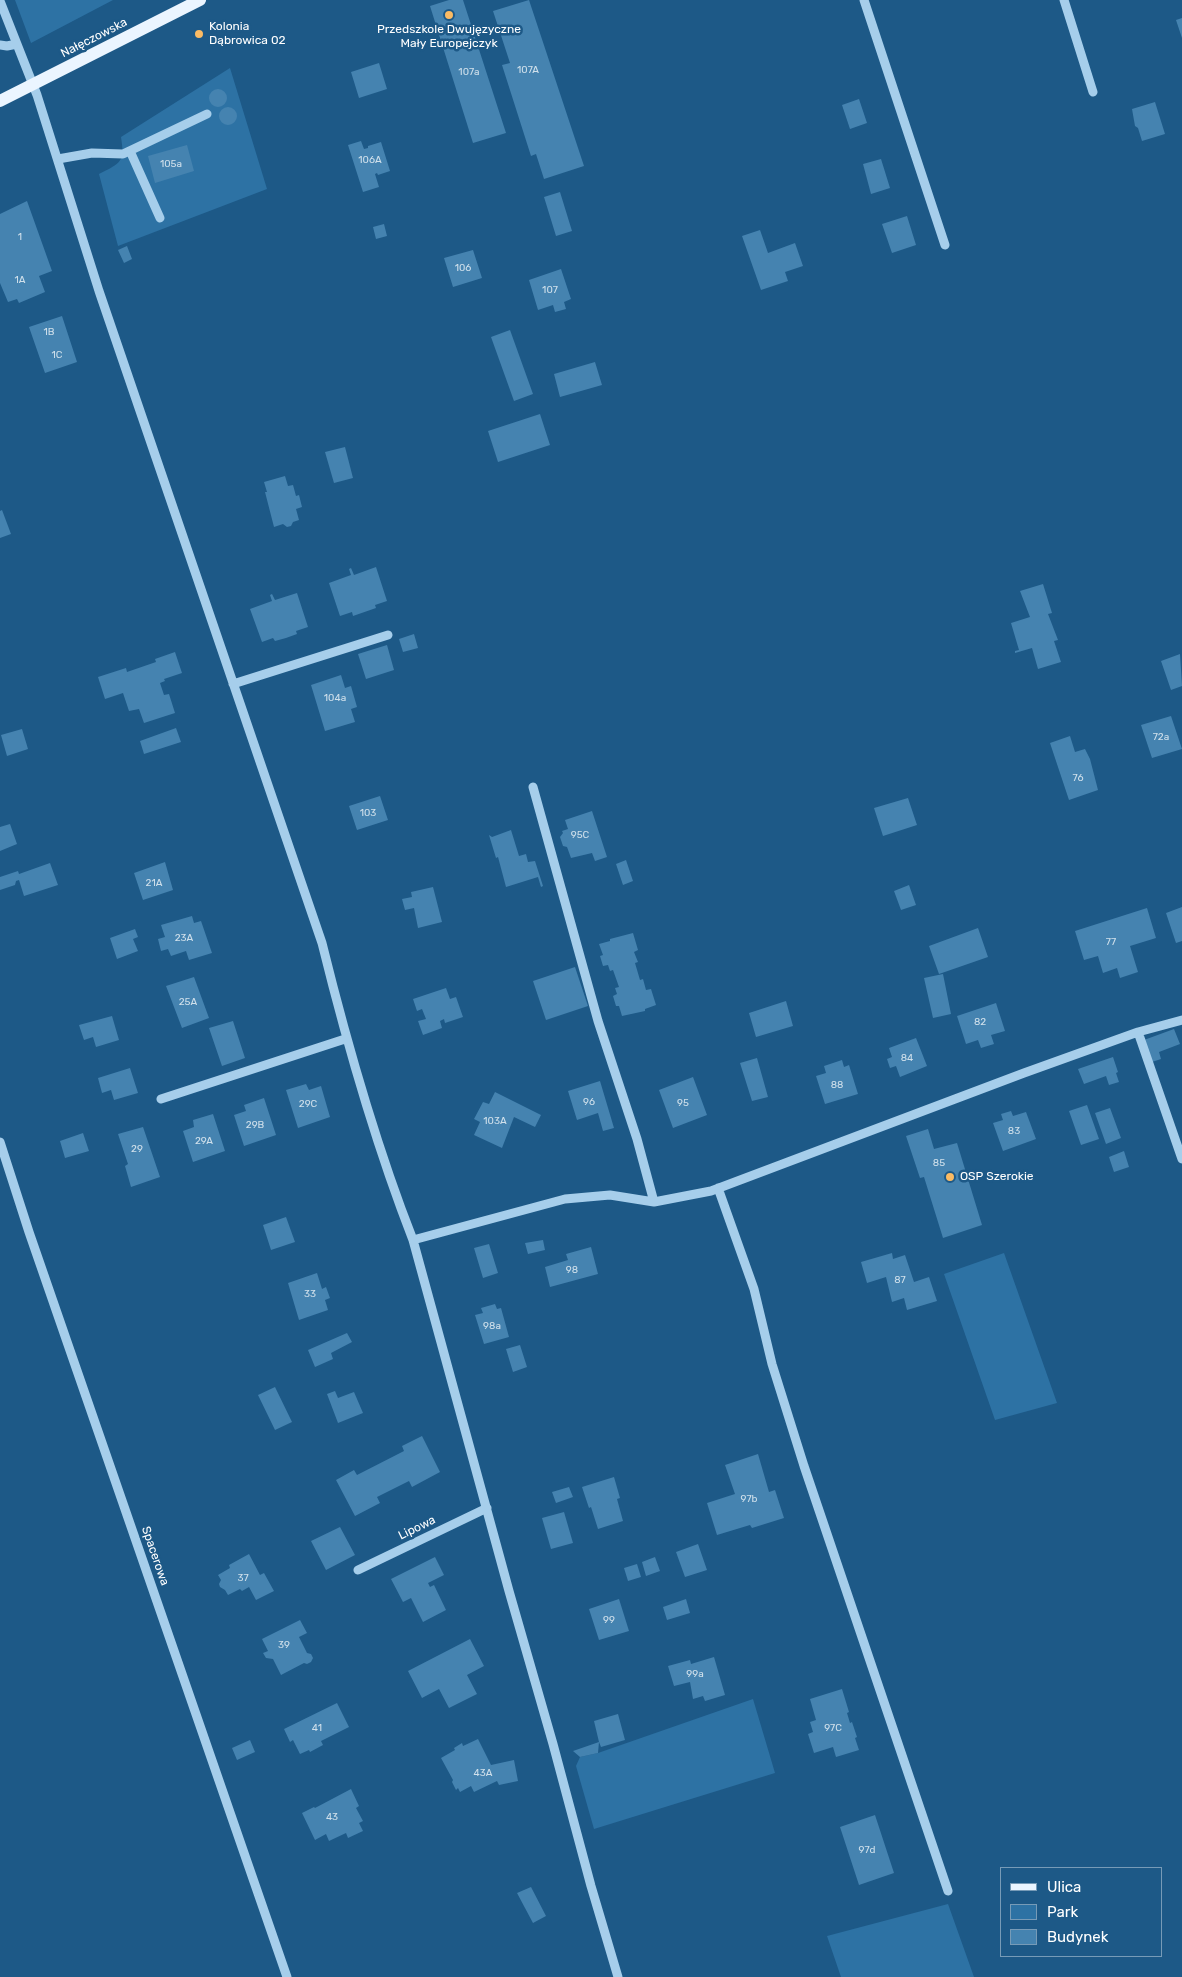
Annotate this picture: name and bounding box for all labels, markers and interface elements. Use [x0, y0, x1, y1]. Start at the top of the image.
marker: Przedszkole Dwujęzyczne Mały Europejczyk [443, 9, 455, 21]
street label: Nałęczowska [58, 15, 130, 61]
place label: Kolonia Dąbrowica 02 [209, 20, 286, 48]
place label: Przedszkole Dwujęzyczne Mały Europejczyk [377, 23, 521, 51]
marker: Kolonia Dąbrowica 02 [193, 28, 205, 40]
house number: 107A [517, 64, 539, 76]
house number: 107a [458, 66, 480, 78]
house number: 106A [358, 154, 382, 166]
house number: 105a [160, 158, 182, 170]
house number: 1 [18, 231, 22, 243]
house number: 106 [455, 262, 471, 274]
house number: 1A [15, 274, 25, 286]
house number: 107 [542, 284, 558, 296]
house number: 1B [44, 326, 54, 338]
house number: 1C [52, 349, 62, 361]
house number: 104a [324, 692, 346, 704]
house number: 72a [1153, 731, 1169, 743]
house number: 76 [1073, 772, 1083, 784]
house number: 103 [360, 807, 376, 819]
house number: 95C [571, 829, 589, 841]
house number: 21A [146, 877, 162, 889]
house number: 23A [175, 932, 193, 944]
house number: 77 [1106, 936, 1116, 948]
house number: 25A [179, 996, 197, 1008]
house number: 82 [974, 1016, 986, 1028]
house number: 84 [901, 1052, 913, 1064]
house number: 88 [831, 1079, 843, 1091]
house number: 96 [583, 1096, 595, 1108]
house number: 95 [677, 1097, 689, 1109]
house number: 29C [299, 1098, 317, 1110]
house number: 103A [483, 1115, 507, 1127]
house number: 29B [246, 1119, 264, 1131]
house number: 83 [1008, 1125, 1020, 1137]
house number: 29A [195, 1135, 213, 1147]
house number: 29 [131, 1143, 143, 1155]
house number: 85 [933, 1157, 945, 1169]
place label: OSP Szerokie [960, 1170, 1034, 1184]
marker: OSP Szerokie [944, 1171, 956, 1183]
house number: 98 [566, 1264, 578, 1276]
house number: 87 [894, 1274, 906, 1286]
house number: 33 [304, 1288, 316, 1300]
house number: 98a [483, 1320, 501, 1332]
house number: 97b [740, 1493, 758, 1505]
street label: Lipowa [396, 1513, 438, 1543]
street label: Spacerowa [138, 1524, 172, 1588]
house number: 37 [237, 1572, 249, 1584]
house number: 99 [603, 1614, 615, 1626]
house number: 39 [278, 1639, 290, 1651]
house number: 99a [686, 1668, 704, 1680]
house number: 41 [312, 1722, 322, 1734]
house number: 97C [824, 1722, 842, 1734]
house number: 43A [474, 1767, 492, 1779]
house number: 43 [326, 1811, 338, 1823]
house number: 97d [858, 1844, 876, 1856]
legend [1000, 1867, 1162, 1957]
text: Ulica [1047, 1878, 1081, 1896]
text: Park [1047, 1903, 1078, 1921]
text: Budynek [1047, 1928, 1109, 1946]

